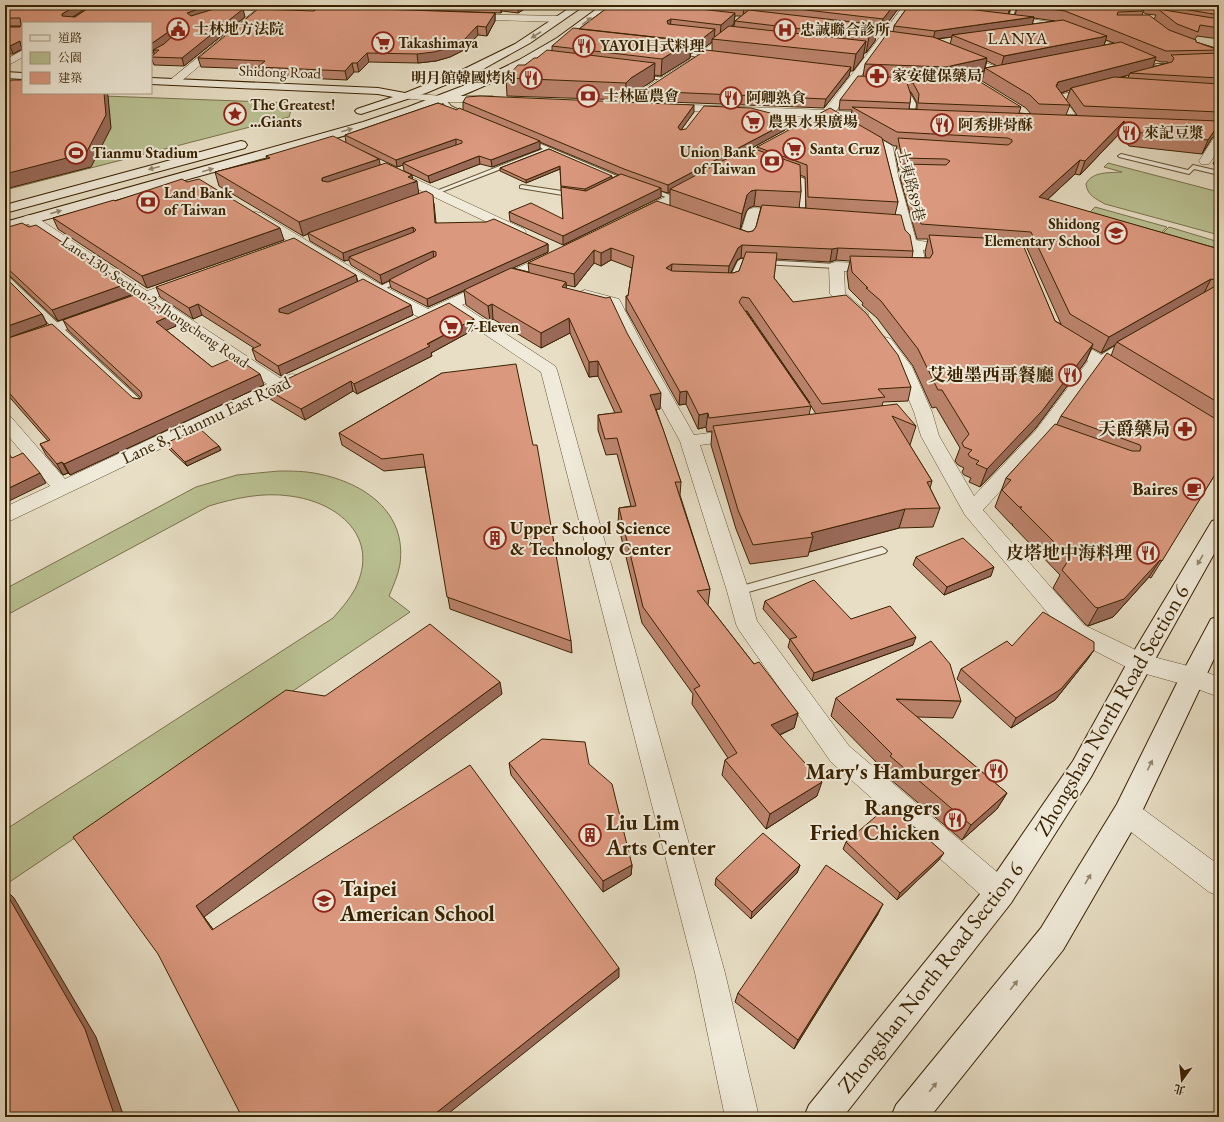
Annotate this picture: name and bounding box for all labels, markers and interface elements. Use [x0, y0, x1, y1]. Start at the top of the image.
public building icon: 士林地方法院 [165, 16, 191, 42]
one-way arrow [581, 17, 592, 25]
hospital icon: 忠誠聯合診所 [772, 17, 798, 43]
place label: 士林地方法院 [194, 19, 284, 38]
place label: 忠誠聯合診所 [800, 20, 890, 39]
legend [22, 22, 152, 94]
district label: LANYA [988, 27, 1048, 49]
text: 道路 [58, 30, 82, 46]
supermarket icon: Takashimaya [370, 30, 396, 56]
one-way arrow [531, 31, 541, 39]
place label: Takashimaya [398, 33, 479, 52]
restaurant icon: YAYOI日式料理 [571, 33, 597, 59]
place label: YAYOI日式料理 [600, 36, 704, 55]
text: 公園 [58, 50, 82, 66]
street label: Shidong Road [239, 61, 322, 82]
pharmacy icon: 家安健保藥局 [864, 63, 890, 89]
restaurant icon: 明月館韓國烤肉 [518, 65, 544, 91]
place label: 家安健保藥局 [892, 66, 982, 85]
place label: 明月館韓國烤肉 [411, 68, 516, 87]
text: 建築 [58, 70, 82, 86]
bank icon: 士林區農會 [575, 83, 601, 109]
restaurant icon: 阿卿熟食 [718, 85, 744, 111]
place label: 士林區農會 [604, 86, 679, 105]
place label: 阿卿熟食 [746, 88, 806, 107]
place label: The Greatest! ...Giants [250, 95, 335, 131]
place icon: The Greatest! ...Giants [222, 101, 248, 127]
supermarket icon: 農果水果廣場 [740, 109, 766, 135]
place label: 農果水果廣場 [768, 112, 858, 131]
restaurant icon: 阿秀排骨酥 [929, 112, 955, 138]
place label: 阿秀排骨酥 [958, 115, 1033, 134]
restaurant icon: 來記豆漿 [1116, 120, 1142, 146]
place label: 來記豆漿 [1144, 123, 1204, 142]
one-way arrow [341, 127, 353, 133]
supermarket icon: Santa Cruz [781, 136, 807, 162]
place label: Santa Cruz [810, 139, 880, 158]
sports icon: Tianmu Stadium [63, 140, 89, 166]
place label: Union Bank of Taiwan [680, 142, 757, 178]
place label: Tianmu Stadium [92, 143, 198, 162]
street label: 士東路89巷 [893, 146, 930, 223]
bank icon: Union Bank of Taiwan [759, 148, 785, 174]
one-way arrow [147, 165, 159, 171]
one-way arrow [202, 166, 215, 172]
place label: Land Bank of Taiwan [164, 183, 233, 219]
bank icon: Land Bank of Taiwan [135, 189, 161, 215]
one-way arrow [50, 209, 62, 215]
place label: Shidong Elementary School [984, 214, 1101, 250]
school or university icon: Shidong Elementary School [1103, 220, 1129, 246]
street label: Lane 130, Section 2, Jhongcheng Road [58, 232, 253, 372]
supermarket icon: 7-Eleven [438, 314, 464, 340]
place label: 7-Eleven [466, 317, 520, 336]
restaurant icon: 艾迪墨西哥餐廳 [1057, 362, 1083, 388]
place label: 艾迪墨西哥餐廳 [928, 363, 1054, 386]
street label: Lane 8, Tianmu East Road [118, 370, 295, 469]
pharmacy icon: 天爵藥局 [1172, 416, 1198, 442]
place label: 天爵藥局 [1098, 417, 1170, 440]
cafe icon: Baires [1181, 476, 1207, 502]
place label: Baires [1132, 477, 1178, 500]
place label: Upper School Science & Technology Center [510, 516, 671, 560]
building icon: Upper School Science & Technology Center [482, 525, 508, 551]
restaurant icon: 皮塔地中海料理 [1135, 540, 1161, 566]
place label: 皮塔地中海料理 [1006, 541, 1133, 564]
one-way arrow [1196, 554, 1203, 566]
street label: Zhongshan North Road Section 6 [1027, 579, 1196, 841]
place label: Mary's Hamburger [806, 757, 981, 786]
restaurant icon: Mary's Hamburger [983, 758, 1009, 784]
one-way arrow [1147, 759, 1153, 770]
place label: Rangers Fried Chicken [810, 793, 941, 847]
restaurant icon: Rangers Fried Chicken [942, 807, 968, 833]
place label: Liu Lim Arts Center [605, 808, 717, 862]
building icon: Liu Lim Arts Center [577, 822, 603, 848]
street label: Zhongshan North Road Section 6 [831, 855, 1030, 1099]
one-way arrow [1084, 873, 1091, 885]
place label: Taipei American School [339, 874, 495, 928]
school or university icon: Taipei American School [311, 888, 337, 914]
one-way arrow [1010, 980, 1019, 991]
north arrow [1162, 1060, 1202, 1100]
one-way arrow [928, 1081, 937, 1092]
text: 北 [1172, 1081, 1187, 1098]

